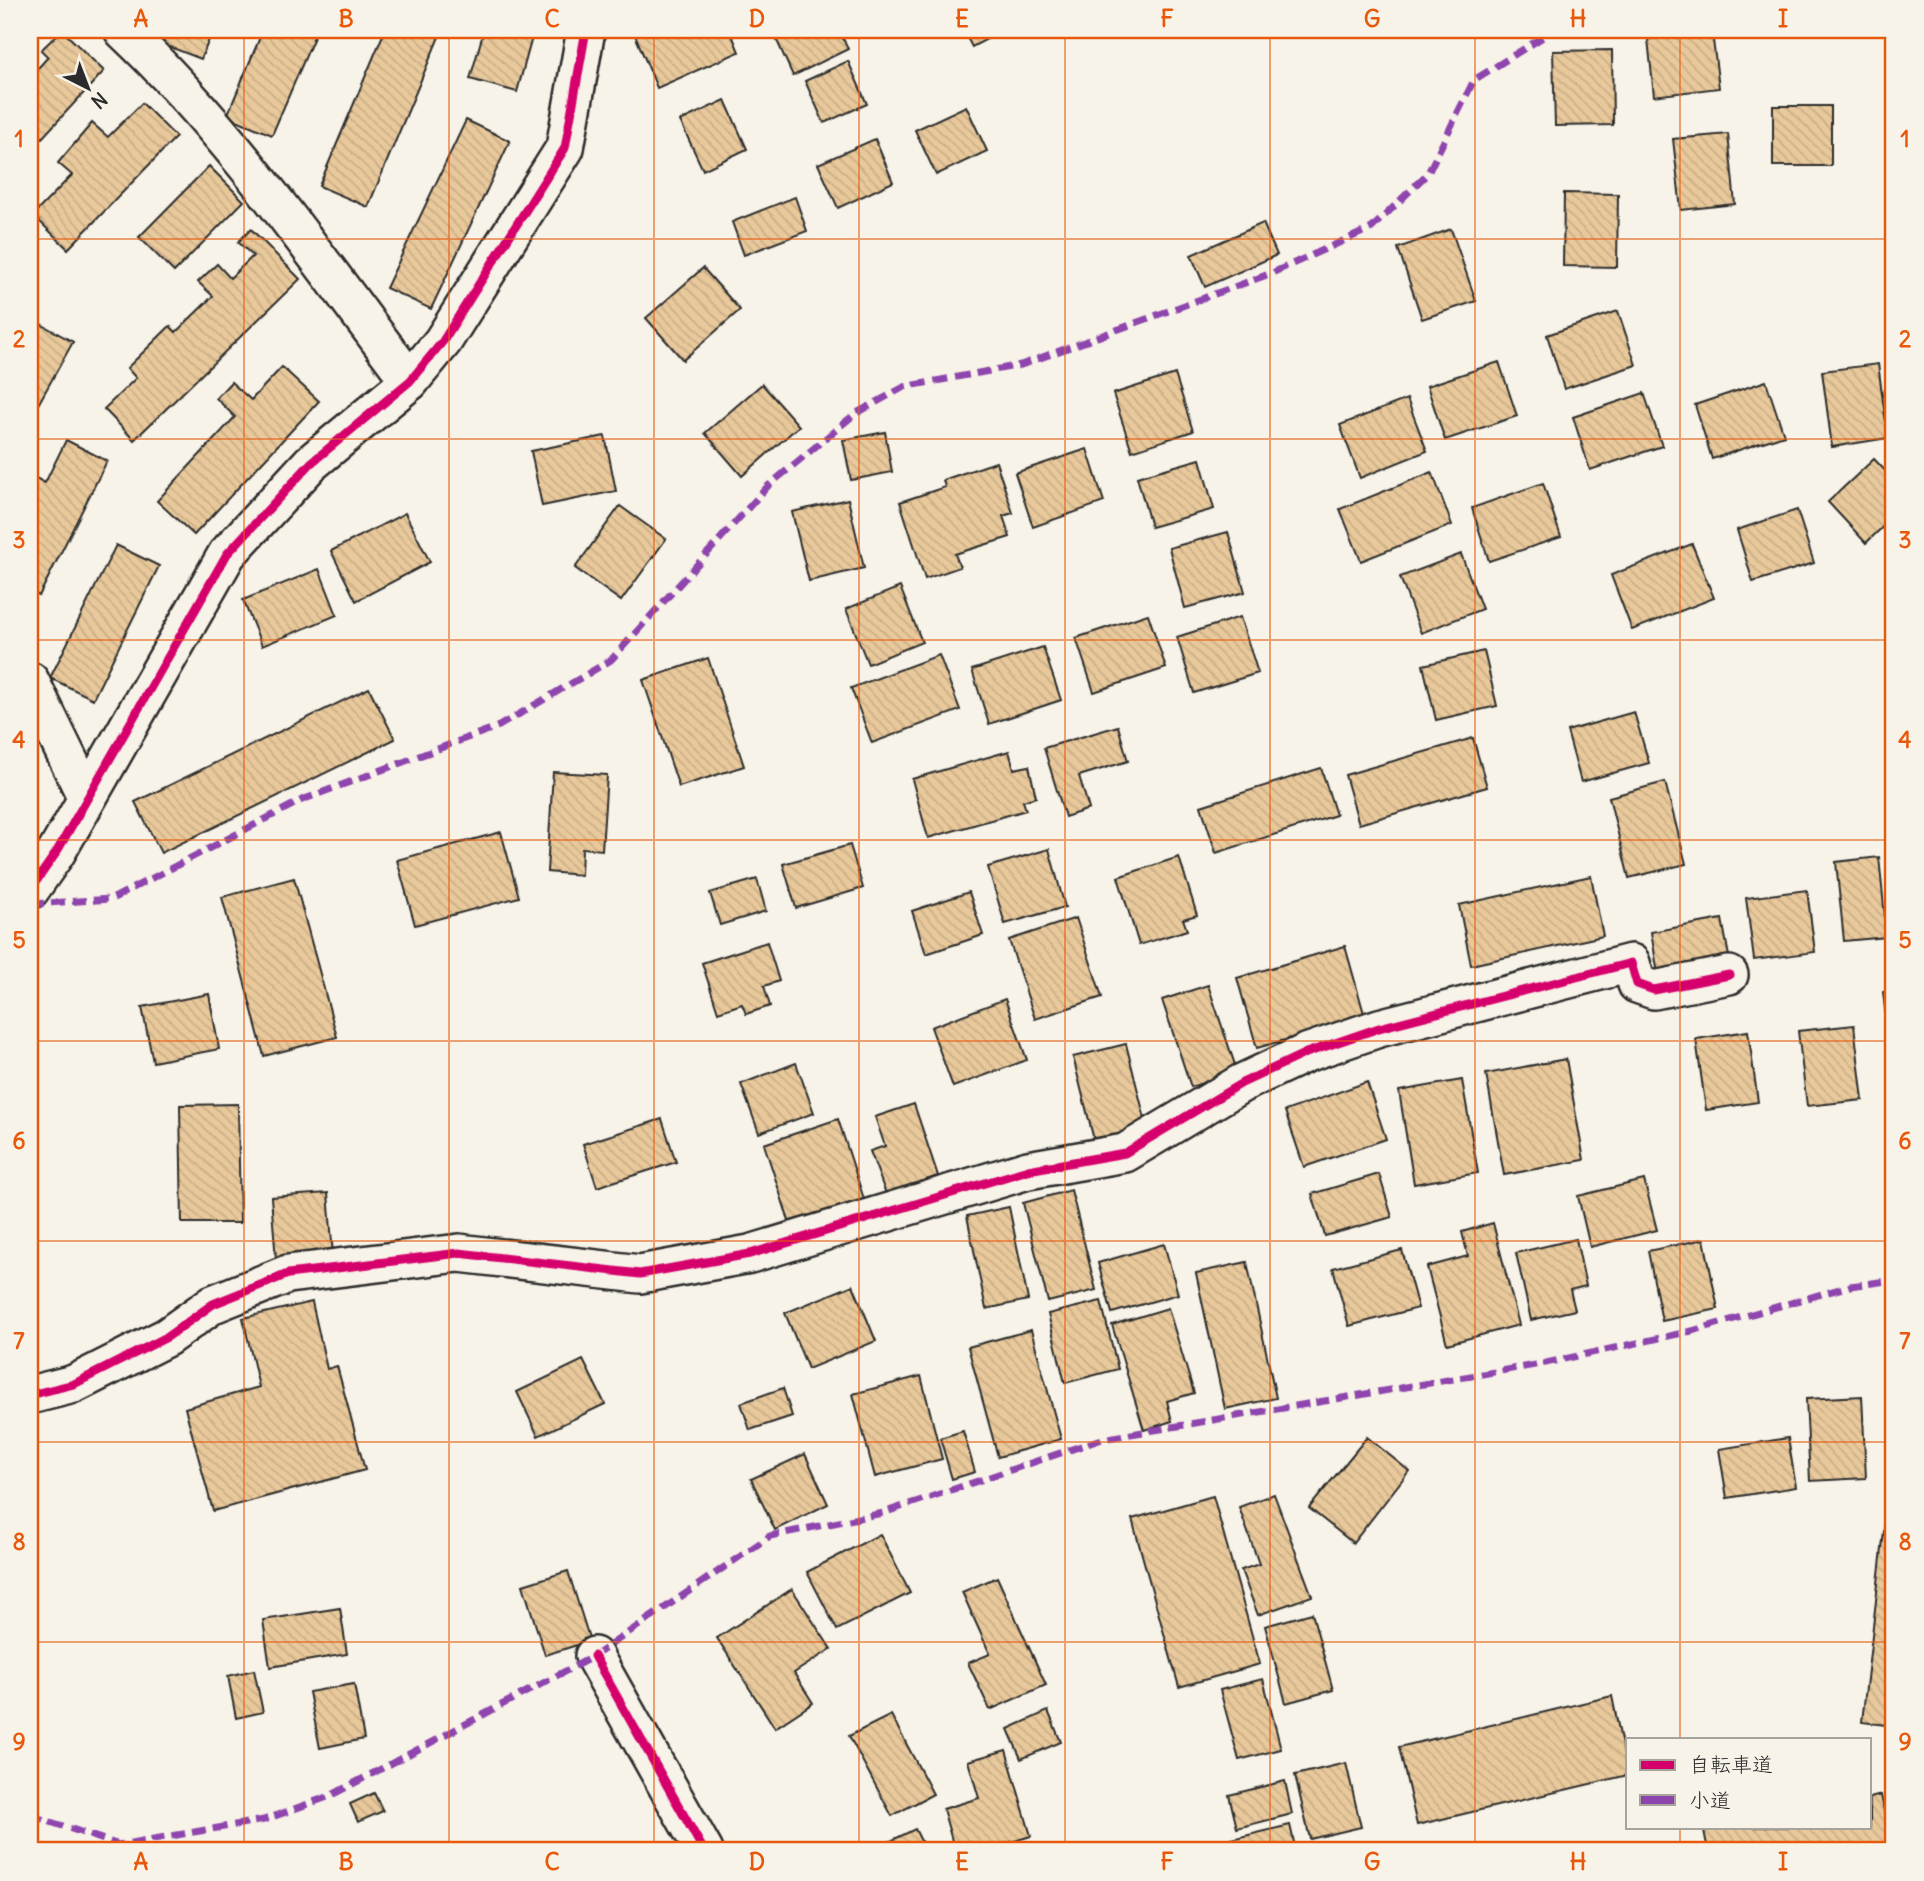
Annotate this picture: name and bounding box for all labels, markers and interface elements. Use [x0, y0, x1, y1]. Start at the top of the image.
text: A [134, 4, 149, 33]
text: B [338, 4, 354, 33]
text: C [544, 4, 560, 33]
text: D [749, 4, 765, 33]
text: E [955, 4, 969, 33]
text: F [1160, 4, 1174, 33]
text: G [1364, 4, 1380, 33]
text: H [1570, 4, 1586, 33]
text: I [1778, 4, 1788, 33]
north arrow [52, 52, 122, 122]
text: N [86, 87, 112, 114]
text: 1 [14, 124, 24, 153]
text: 1 [1900, 124, 1910, 153]
text: 2 [13, 324, 26, 353]
text: 2 [1899, 324, 1912, 353]
text: 3 [12, 525, 26, 554]
text: 3 [1898, 525, 1912, 554]
text: 4 [12, 725, 26, 754]
text: 4 [1898, 725, 1912, 754]
text: 5 [12, 925, 26, 954]
text: 5 [1898, 925, 1912, 954]
text: 6 [12, 1126, 26, 1155]
text: 6 [1898, 1126, 1912, 1155]
text: 7 [13, 1326, 25, 1355]
text: 7 [1899, 1326, 1911, 1355]
text: 8 [12, 1527, 26, 1556]
text: 8 [1898, 1527, 1912, 1556]
text: 9 [12, 1727, 26, 1756]
text: 9 [1898, 1727, 1912, 1756]
legend [1626, 1738, 1871, 1828]
text: 自転車道 [1689, 1751, 1773, 1778]
text: 小道 [1689, 1787, 1731, 1814]
text: A [134, 1847, 149, 1876]
text: B [338, 1847, 354, 1876]
text: C [544, 1847, 560, 1876]
text: D [749, 1847, 765, 1876]
text: E [955, 1847, 969, 1876]
text: F [1160, 1847, 1174, 1876]
text: G [1364, 1847, 1380, 1876]
text: H [1570, 1847, 1586, 1876]
text: I [1778, 1847, 1788, 1876]

